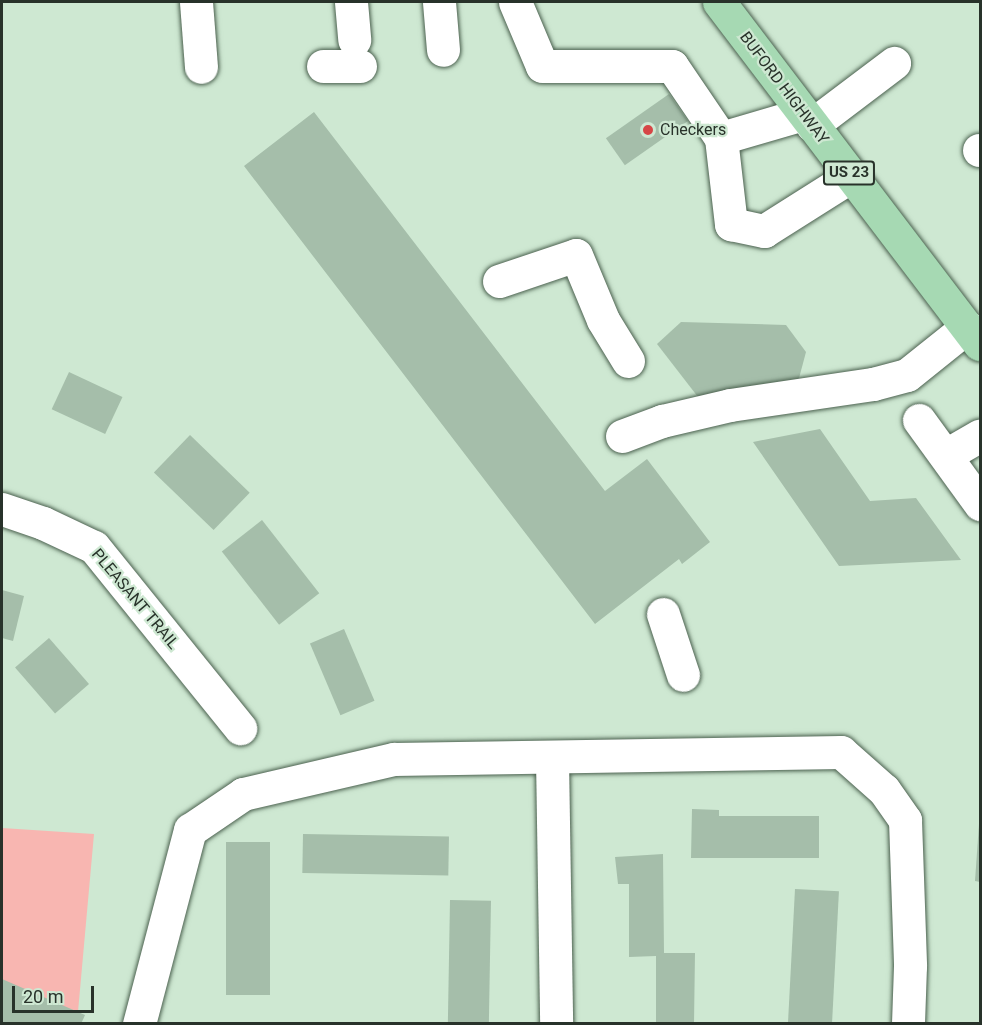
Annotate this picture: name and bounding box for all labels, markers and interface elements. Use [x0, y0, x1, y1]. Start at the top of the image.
street label: BUFORD HIGHWAY [735, 28, 833, 148]
place label: Checkers [660, 120, 726, 140]
marker: Checkers [641, 123, 655, 137]
road number: US 23 [822, 161, 876, 185]
street label: PLEASANT TRAIL [87, 545, 183, 653]
scale bar [15, 974, 98, 1012]
text: 20 m [23, 986, 63, 1007]

